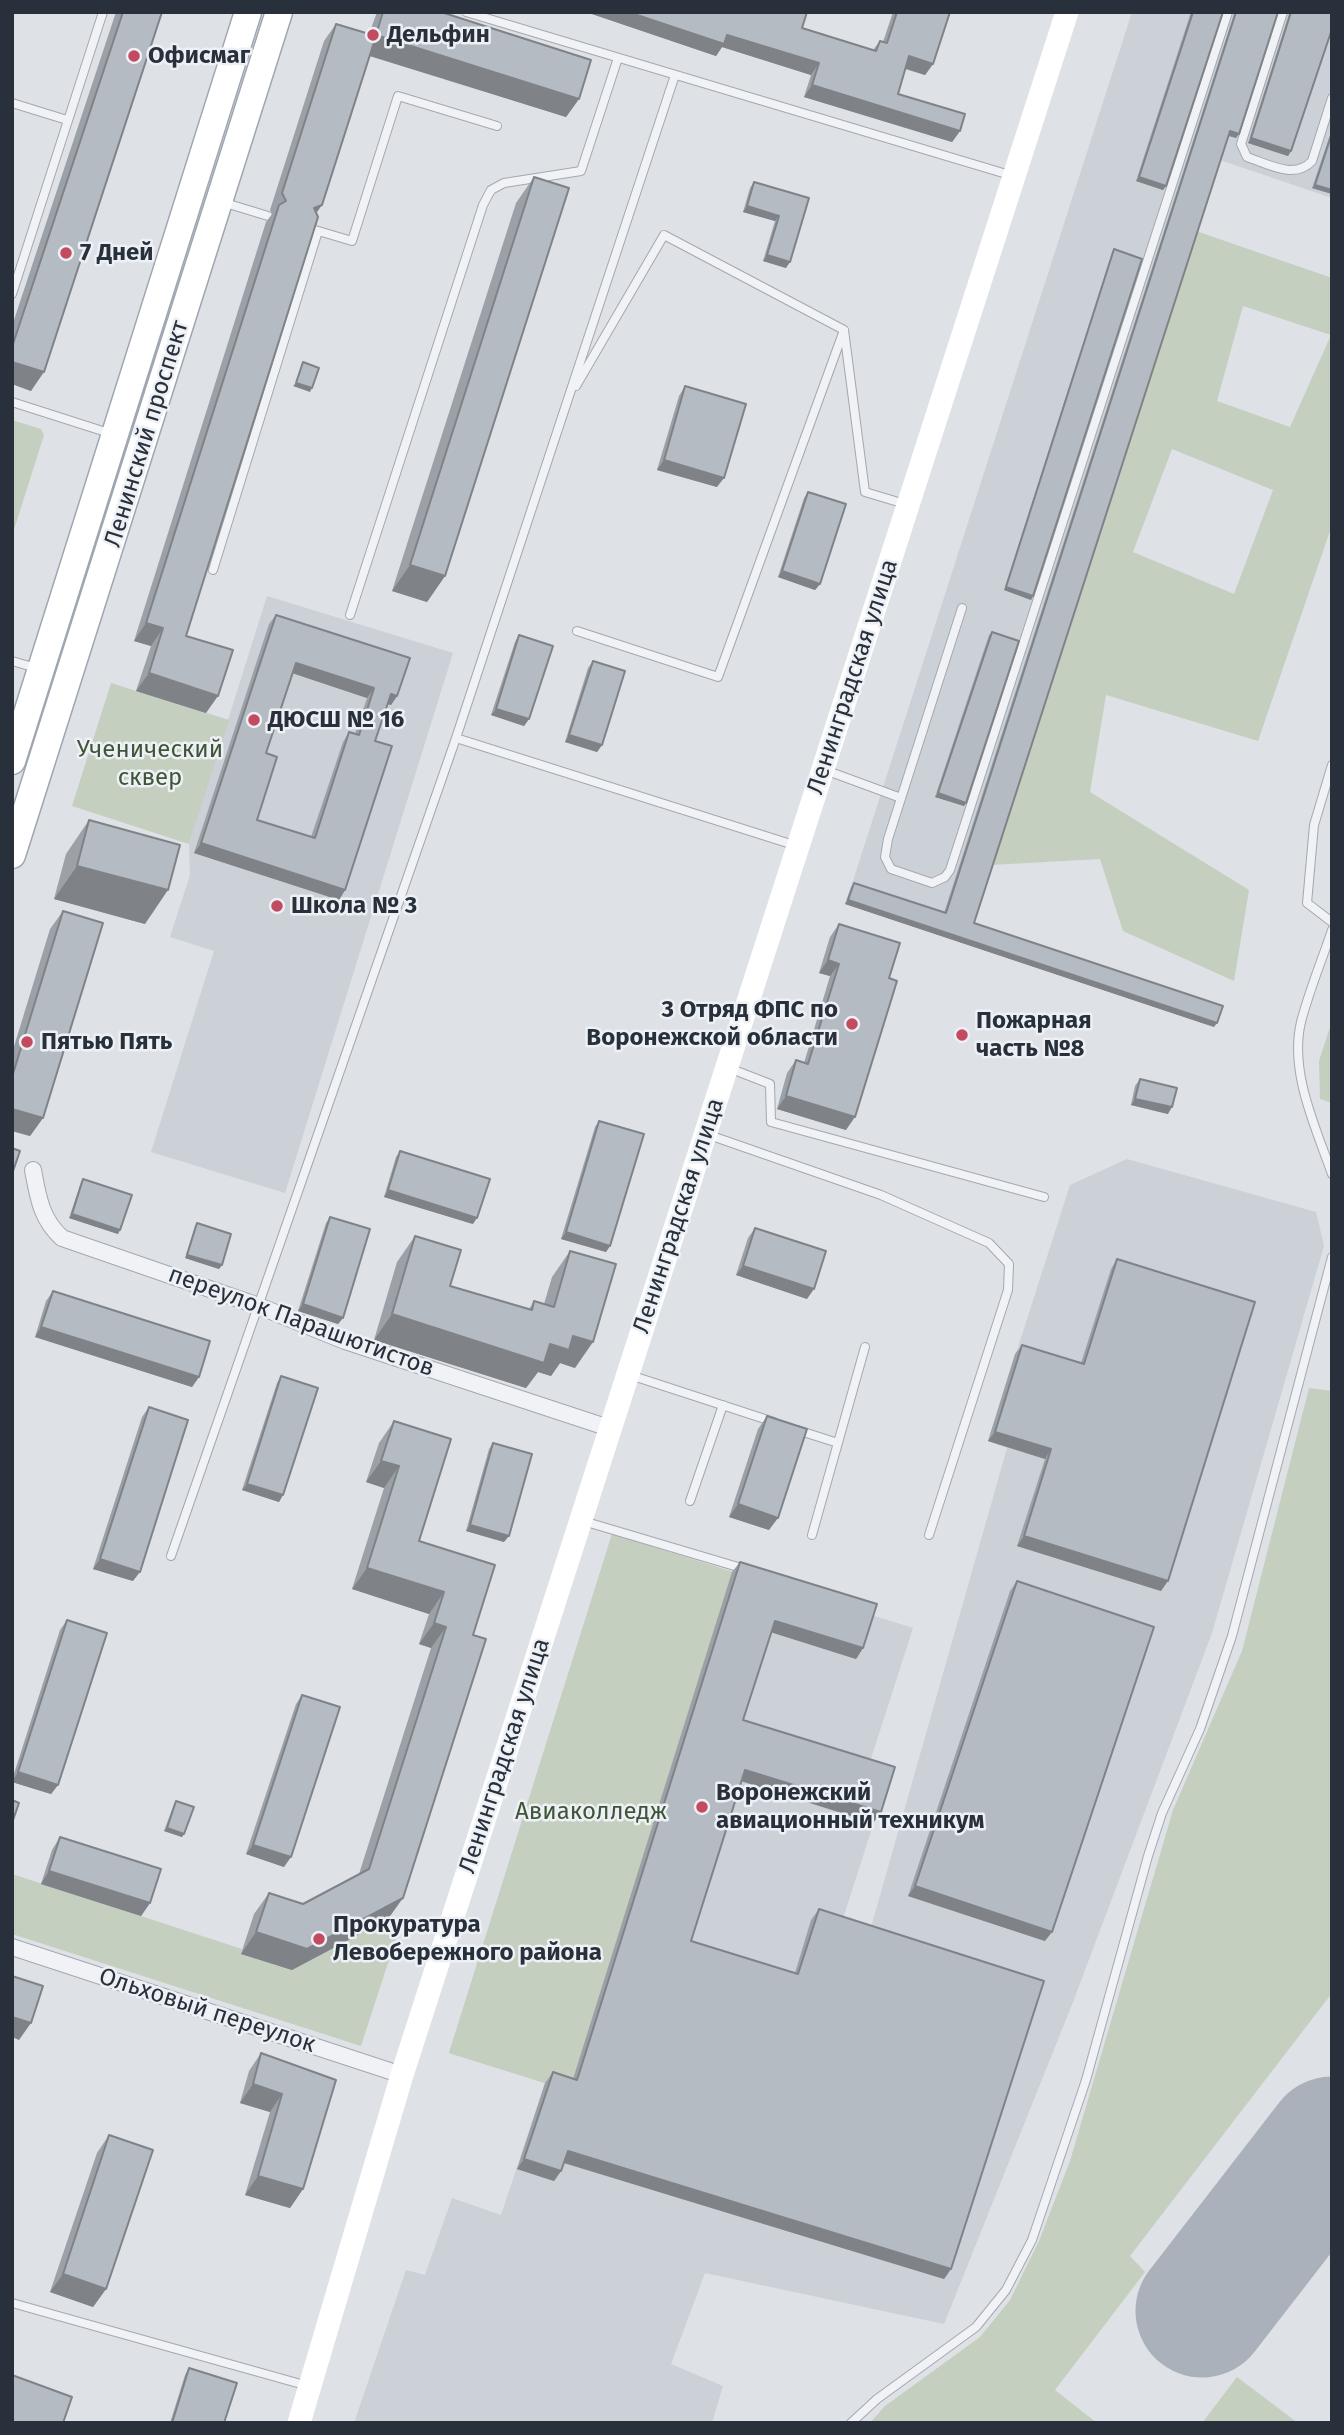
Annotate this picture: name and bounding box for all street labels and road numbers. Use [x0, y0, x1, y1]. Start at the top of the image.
street label: Ленинский проспект [99, 317, 195, 551]
street label: Ленинградская улица [801, 556, 905, 798]
street label: Ленинградская улица [627, 1095, 731, 1337]
street label: переулок Парашютистов [164, 1260, 438, 1384]
street label: Ленинградская улица [453, 1635, 557, 1877]
street label: Ольховый переулок [95, 1962, 319, 2060]

